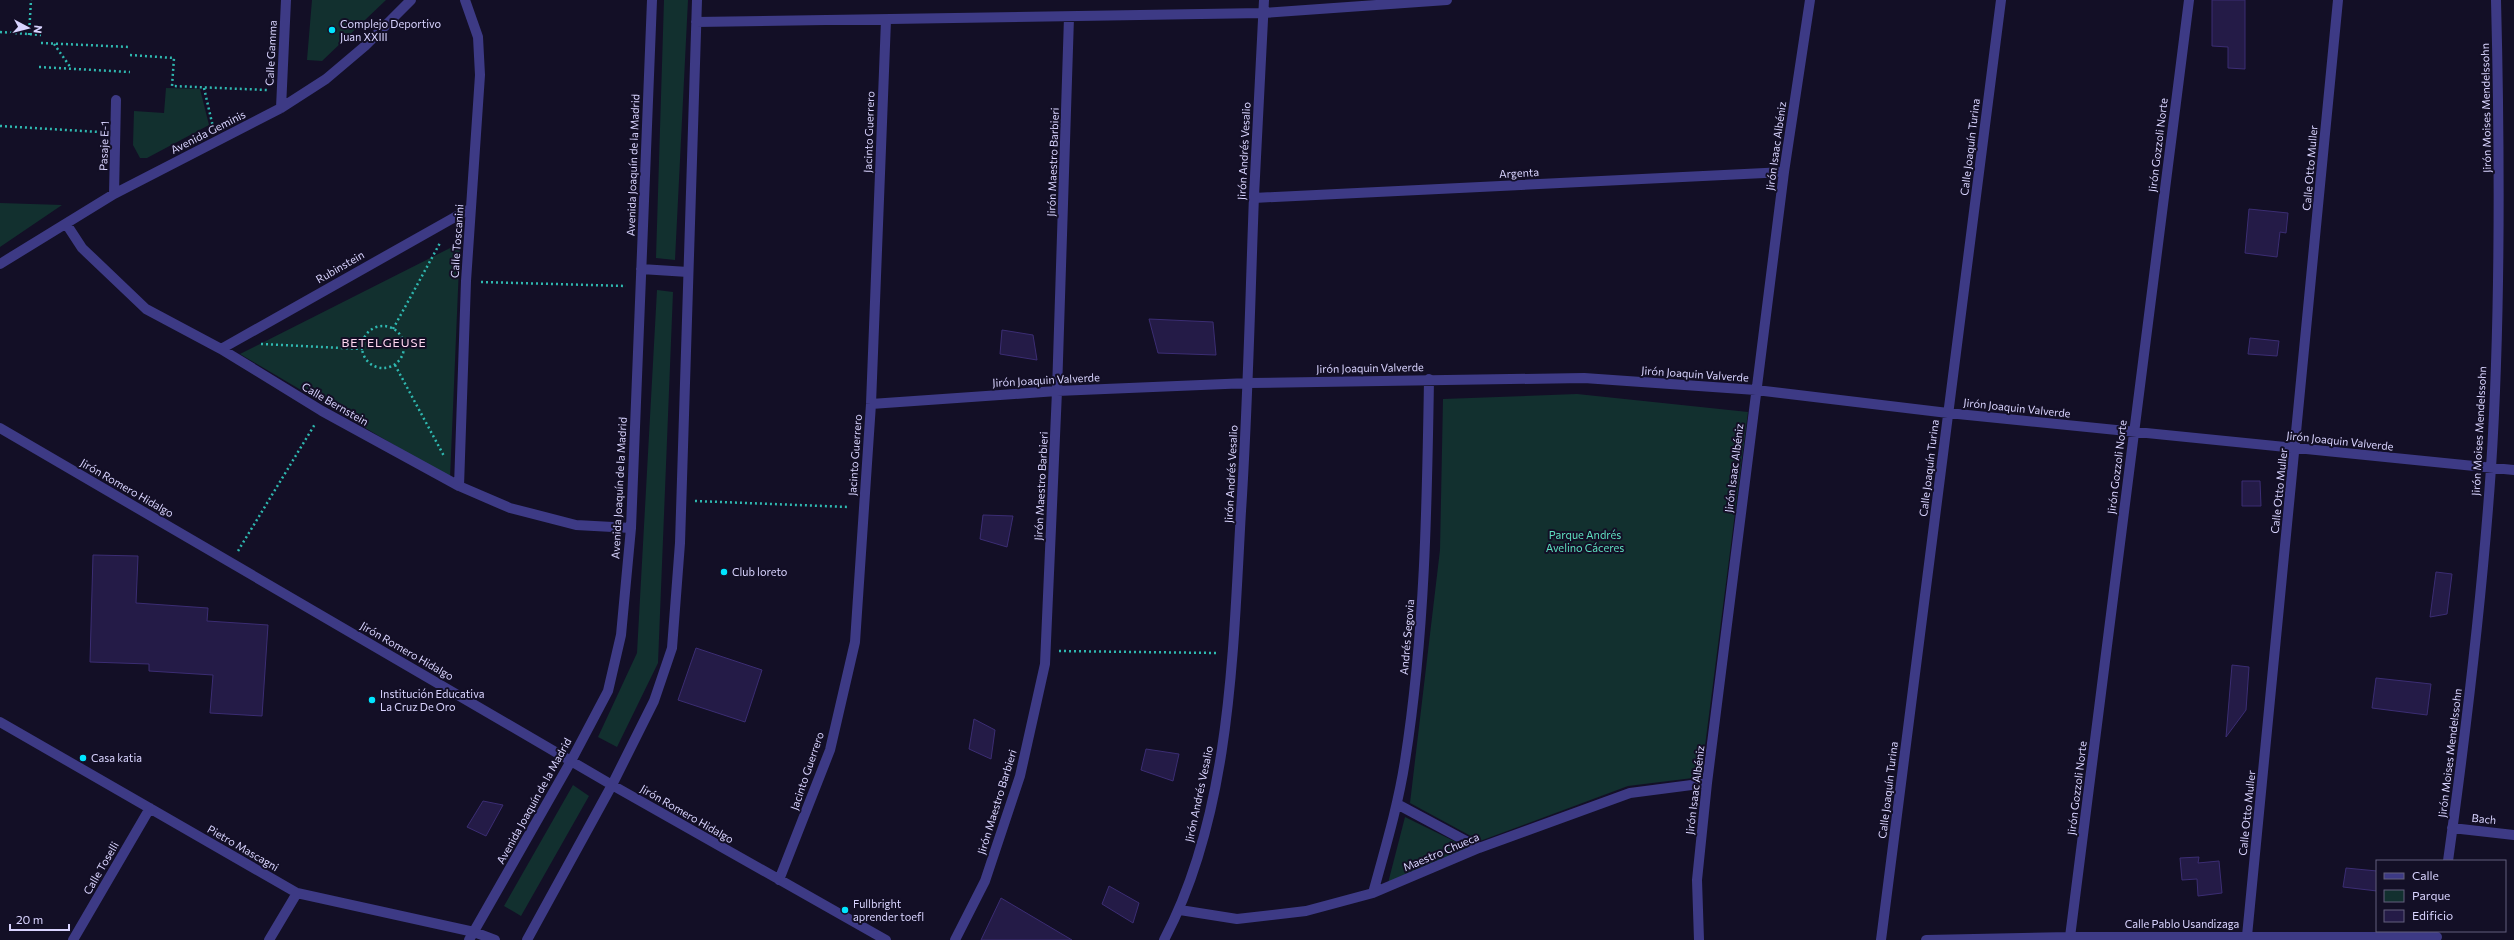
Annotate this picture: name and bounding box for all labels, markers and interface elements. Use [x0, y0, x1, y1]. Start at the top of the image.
north arrow [8, 8, 48, 48]
place label: Complejo Deportivo Juan XXIII [340, 17, 441, 44]
street label: Calle Gamma [262, 20, 279, 86]
text: N [31, 24, 45, 34]
marker: Complejo Deportivo Juan XXIII [327, 25, 337, 35]
street label: Jirón Moises Mendelssohn [2478, 43, 2494, 173]
street label: Jacinto Guerrero [861, 90, 877, 173]
street label: Avenida Joaquín de la Madrid [624, 94, 642, 236]
street label: Jirón Gozzoli Norte [2145, 97, 2171, 193]
street label: Calle Joaquín Turina [1957, 98, 1983, 196]
street label: Jirón Isaac Albéniz [1763, 100, 1789, 191]
street label: Jirón Andrés Vesalio [1234, 101, 1254, 200]
street label: Avenida Geminis [168, 107, 247, 156]
street label: Jirón Maestro Barbieri [1044, 107, 1062, 217]
street label: Pasaje E-1 [96, 121, 111, 171]
street label: Calle Otto Muller [2299, 124, 2320, 211]
street label: Argenta [1499, 165, 1539, 180]
street label: Calle Toscanini [447, 203, 466, 278]
street label: Rubinstein [313, 248, 366, 286]
district label: BETELGEUSE [341, 335, 427, 349]
street label: Jirón Joaquin Valverde [1316, 360, 1424, 376]
street label: Jirón Joaquin Valverde [1641, 363, 1749, 385]
street label: Jirón Moises Mendelssohn [2469, 366, 2489, 496]
street label: Jirón Joaquin Valverde [992, 370, 1100, 390]
street label: Calle Bernstein [300, 379, 371, 428]
street label: Jirón Joaquin Valverde [1963, 395, 2071, 421]
street label: Jacinto Guerrero [845, 413, 865, 496]
street label: Avenida Joaquín de la Madrid [608, 417, 630, 559]
street label: Calle Joaquín Turina [1916, 419, 1942, 517]
street label: Jirón Gozzoli Norte [2104, 419, 2130, 515]
street label: Jirón Isaac Albéniz [1722, 422, 1746, 513]
street label: Jirón Andrés Vesalio [1221, 424, 1241, 523]
street label: Jirón Joaquin Valverde [2286, 428, 2394, 454]
street label: Jirón Maestro Barbieri [1031, 431, 1051, 541]
street label: Calle Otto Muller [2268, 447, 2290, 534]
street label: Jirón Romero Hidalgo [78, 456, 177, 521]
park label: Parque Andrés Avelino Cáceres [1546, 528, 1624, 554]
place label: Club loreto [732, 565, 788, 578]
marker: Club loreto [719, 567, 729, 577]
street label: Andrés Segovia [1397, 598, 1416, 675]
street label: Jirón Romero Hidalgo [358, 619, 457, 684]
place label: Institución Educativa La Cruz De Oro [380, 687, 484, 713]
street label: Jirón Moises Mendelssohn [2435, 688, 2465, 818]
marker: Institución Educativa La Cruz De Oro [367, 695, 377, 705]
street label: Jacinto Guerrero [787, 730, 827, 812]
street label: Avenida Joaquín de la Madrid [493, 735, 575, 867]
street label: Jirón Gozzoli Norte [2064, 740, 2090, 836]
street label: Calle Joaquín Turina [1875, 741, 1901, 839]
street label: Jirón Andrés Vesalio [1182, 744, 1216, 843]
street label: Jirón Isaac Albéniz [1683, 744, 1707, 835]
street label: Jirón Maestro Barbieri [974, 748, 1020, 856]
place label: Casa katia [91, 751, 142, 764]
marker: Casa katia [78, 753, 88, 763]
street label: Calle Otto Muller [2236, 769, 2258, 856]
street label: Jirón Romero Hidalgo [638, 782, 737, 847]
street label: Bach [2471, 811, 2497, 826]
street label: Pietro Mascagni [205, 822, 281, 873]
street label: Maestro Chueca [1401, 830, 1481, 873]
street label: Calle Toselli [80, 839, 121, 896]
legend [2376, 860, 2506, 932]
text: Calle [2412, 868, 2439, 882]
text: Parque [2412, 888, 2450, 902]
place label: Fullbright aprender toefl [853, 897, 924, 923]
marker: Fullbright aprender toefl [840, 905, 850, 915]
scale bar [10, 906, 69, 932]
text: Edificio [2412, 908, 2453, 922]
text: 20 m [16, 912, 43, 926]
street label: Calle Pablo Usandizaga [2125, 917, 2239, 930]

